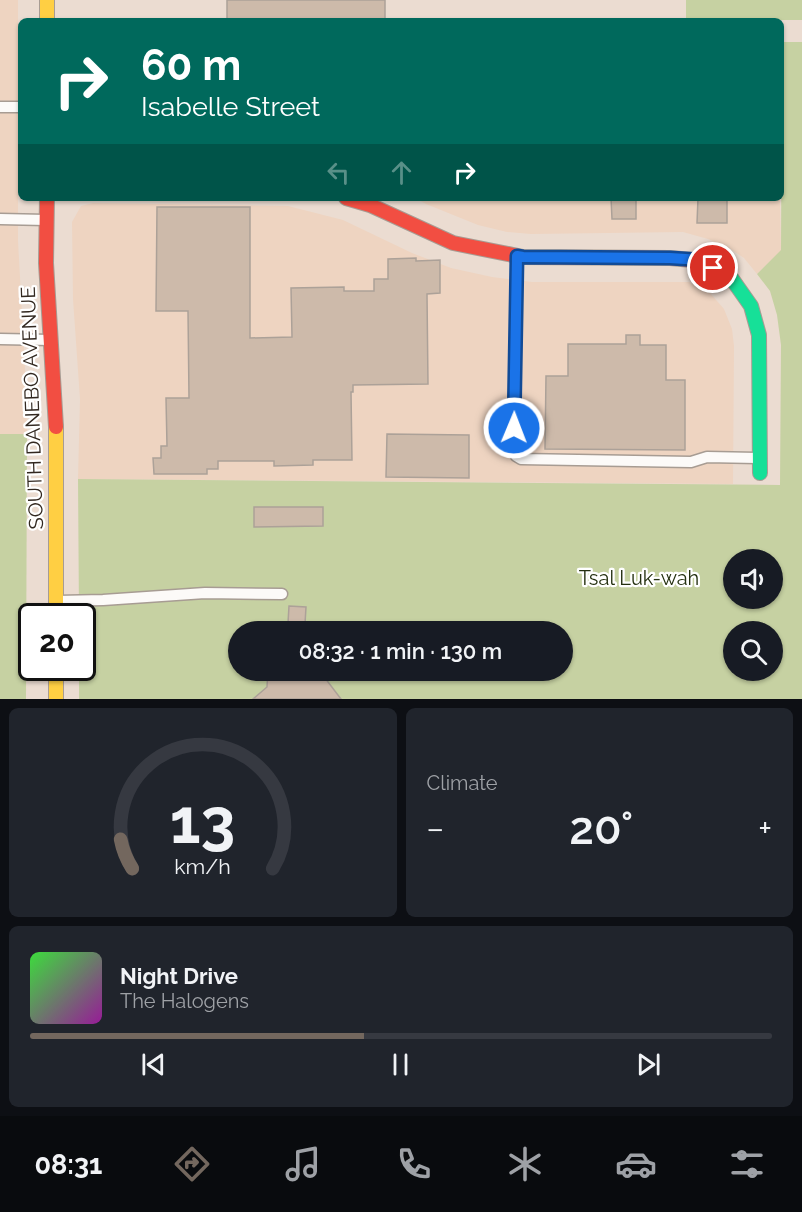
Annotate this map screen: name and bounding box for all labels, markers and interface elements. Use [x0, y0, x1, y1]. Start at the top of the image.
text: 60 m [141, 41, 241, 90]
icon: right [42, 42, 120, 120]
text: Isabelle Street [141, 91, 320, 122]
icon: left [322, 156, 355, 189]
icon: ahead [385, 156, 418, 189]
icon: right [448, 156, 481, 189]
pin [687, 242, 738, 293]
icon: arrive [696, 251, 729, 284]
street label: SOUTH DANEBO AVENUE [16, 286, 48, 530]
position arrow [482, 396, 546, 460]
map controls [723, 549, 783, 681]
button: sound [723, 549, 783, 609]
park label: Tsal Luk-wah [579, 566, 699, 590]
speed limit sign: 20 [18, 603, 96, 681]
button: search [723, 621, 783, 681]
text: 08:32 · 1 min · 130 m [299, 638, 502, 664]
text: Climate [427, 771, 498, 795]
text: 13 [170, 784, 236, 858]
text: 20° [569, 802, 633, 855]
text: − [427, 809, 444, 848]
text: + [758, 809, 772, 848]
text: km/h [174, 855, 231, 880]
text: Night Drive [120, 963, 238, 989]
text: The Halogens [120, 989, 249, 1013]
icon: previous [137, 1048, 170, 1081]
icon: pause [384, 1048, 417, 1081]
icon: next [632, 1048, 665, 1081]
icon: directions [171, 1143, 213, 1185]
icon: music [282, 1143, 324, 1185]
icon: phone [393, 1143, 435, 1185]
icon: climate [504, 1143, 546, 1185]
icon: car [615, 1143, 657, 1185]
icon: filters [726, 1143, 768, 1185]
text: 08:31 [34, 1149, 102, 1180]

